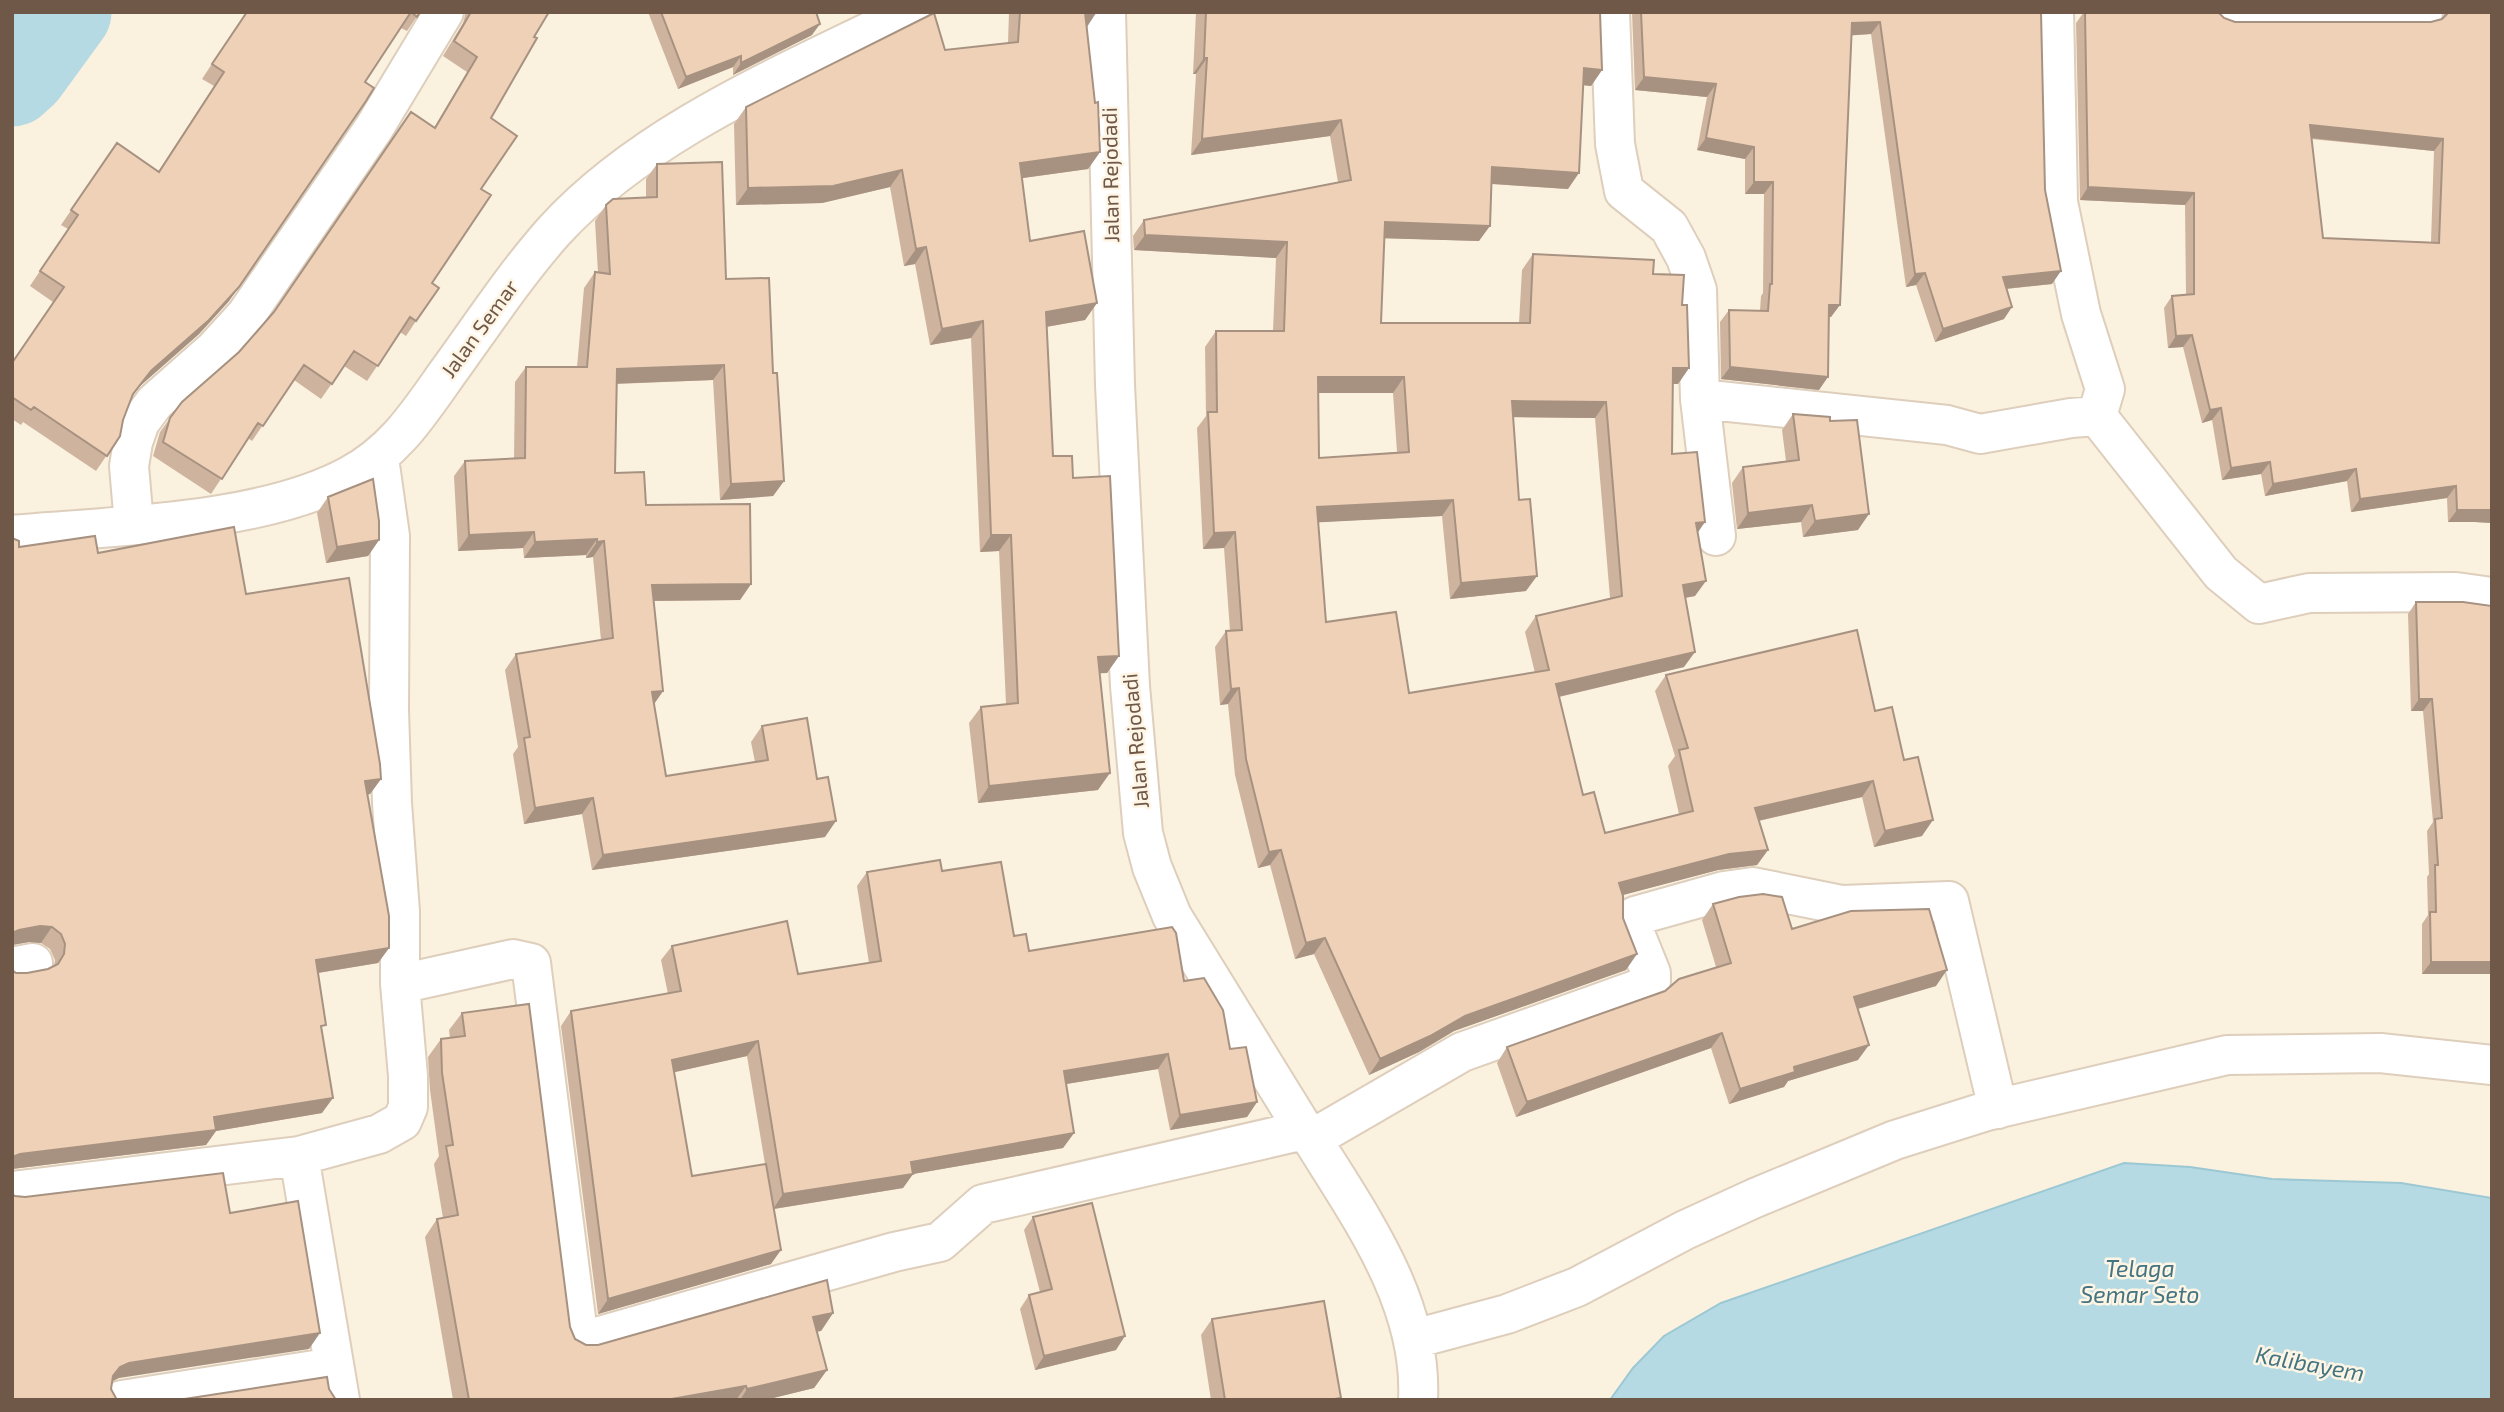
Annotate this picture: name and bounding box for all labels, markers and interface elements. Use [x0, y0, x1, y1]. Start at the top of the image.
street label: Jalan Rejodadi [1096, 107, 1124, 243]
street label: Jalan Semar [435, 274, 523, 382]
street label: Jalan Rejodadi [1116, 672, 1154, 810]
water label: Telaga Semar Seto [2080, 1254, 2200, 1308]
water label: Kalibayem [2254, 1340, 2367, 1386]

